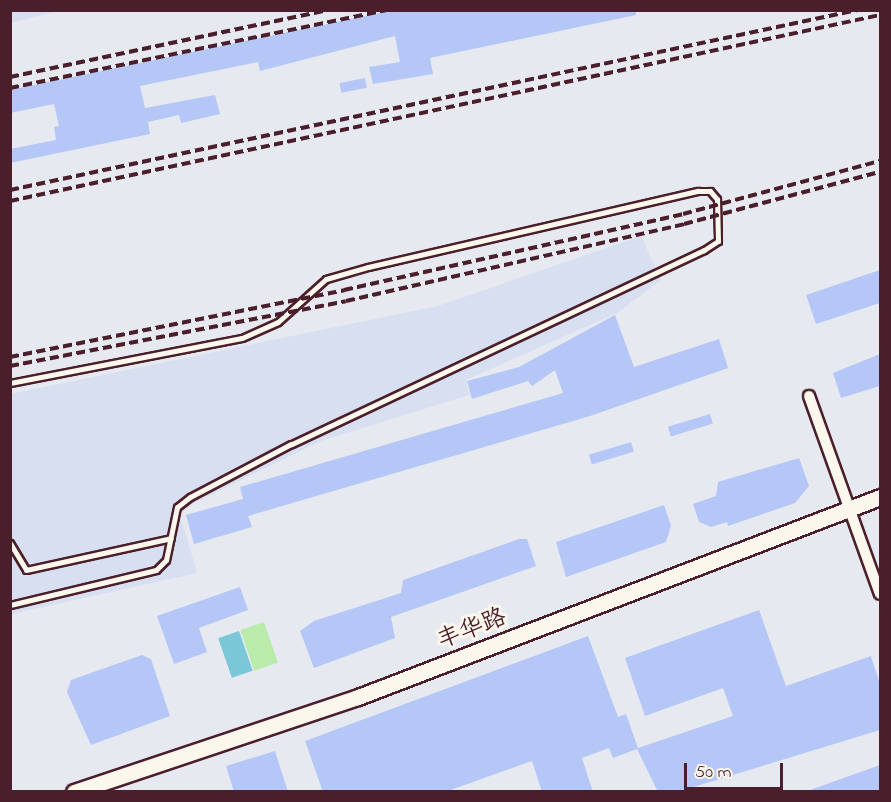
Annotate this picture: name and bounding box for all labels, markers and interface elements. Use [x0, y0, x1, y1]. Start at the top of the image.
street label: 丰华路 [433, 604, 511, 656]
scale bar [687, 751, 786, 789]
text: 50 m [695, 760, 732, 786]

